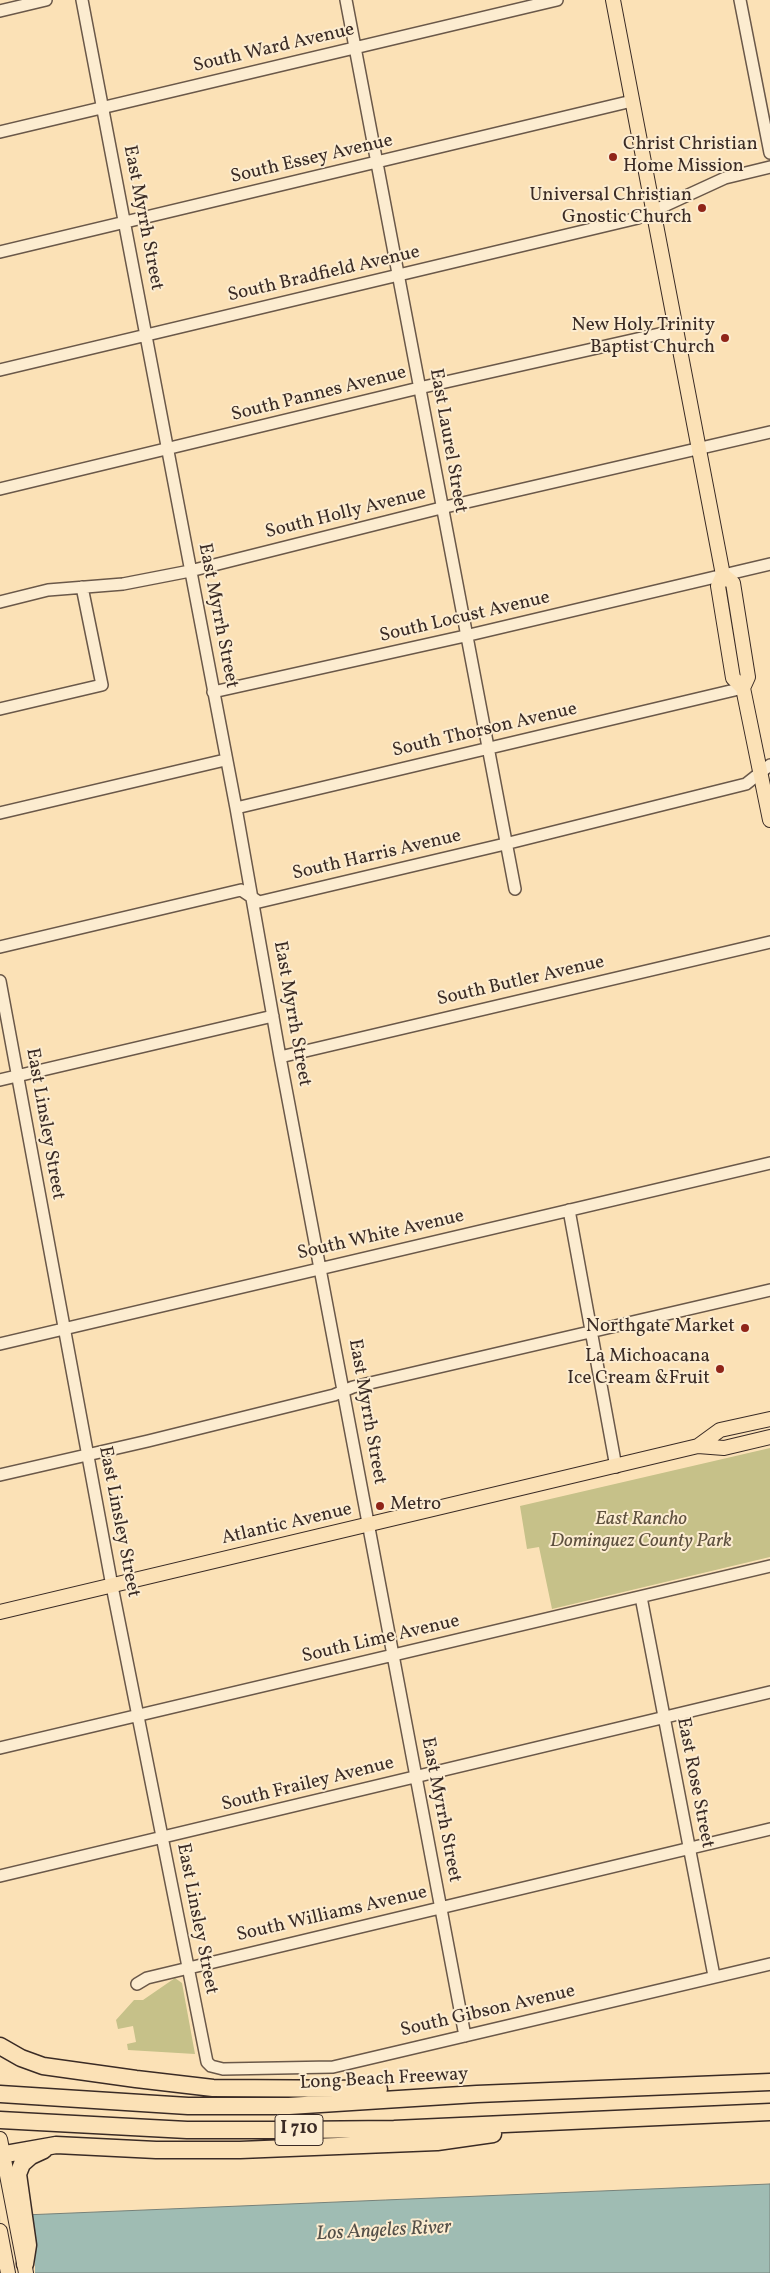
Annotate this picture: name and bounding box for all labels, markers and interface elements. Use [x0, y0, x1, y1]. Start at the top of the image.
street label: South Ward Avenue [191, 19, 357, 79]
street label: South Essey Avenue [229, 130, 395, 190]
place label: Christ Christian Home Mission [623, 135, 758, 179]
street label: East Myrrh Street [117, 144, 167, 292]
marker: Christ Christian Home Mission [607, 151, 619, 163]
place label: Universal Christian Gnostic Church [529, 186, 692, 230]
marker: Universal Christian Gnostic Church [696, 202, 708, 214]
street label: South Bradfield Avenue [226, 242, 422, 308]
place label: New Holy Trinity Baptist Church [572, 316, 715, 360]
marker: New Holy Trinity Baptist Church [719, 332, 731, 344]
street label: South Pannes Avenue [229, 362, 409, 428]
street label: East Laurel Street [423, 367, 471, 515]
street label: South Holly Avenue [263, 483, 429, 545]
street label: East Myrrh Street [192, 542, 242, 690]
street label: South Locust Avenue [378, 587, 552, 649]
street label: South Thorson Avenue [390, 699, 580, 763]
street label: South Harris Avenue [290, 825, 464, 887]
street label: East Myrrh Street [267, 939, 315, 1089]
street label: South Butler Avenue [435, 952, 607, 1012]
street label: East Linsley Street [19, 1046, 69, 1202]
street label: South White Avenue [295, 1206, 467, 1266]
place label: Northgate Market [586, 1317, 735, 1339]
marker: Northgate Market [739, 1322, 751, 1334]
street label: East Myrrh Street [342, 1337, 390, 1487]
place label: La Michoacana Ice Cream &Fruit [567, 1347, 710, 1391]
marker: La Michoacana Ice Cream &Fruit [714, 1363, 726, 1375]
street label: East Linsley Street [92, 1444, 144, 1600]
place label: Metro [390, 1495, 441, 1517]
street label: Atlantic Avenue [220, 1499, 354, 1551]
marker: Metro [374, 1500, 386, 1512]
park label: East Rancho Dominguez County Park [550, 1510, 732, 1554]
street label: South Lime Avenue [300, 1611, 462, 1669]
street label: East Rose Street [670, 1716, 718, 1850]
street label: East Myrrh Street [415, 1736, 465, 1884]
street label: South Frailey Avenue [219, 1753, 397, 1817]
street label: East Linsley Street [170, 1841, 222, 1997]
street label: South Williams Avenue [235, 1882, 429, 1948]
street label: South Gibson Avenue [398, 1981, 578, 2043]
street label: Long Beach Freeway [299, 2064, 469, 2096]
road number: I 710 [275, 2114, 323, 2146]
water label: Los Angeles River [316, 2216, 452, 2248]

